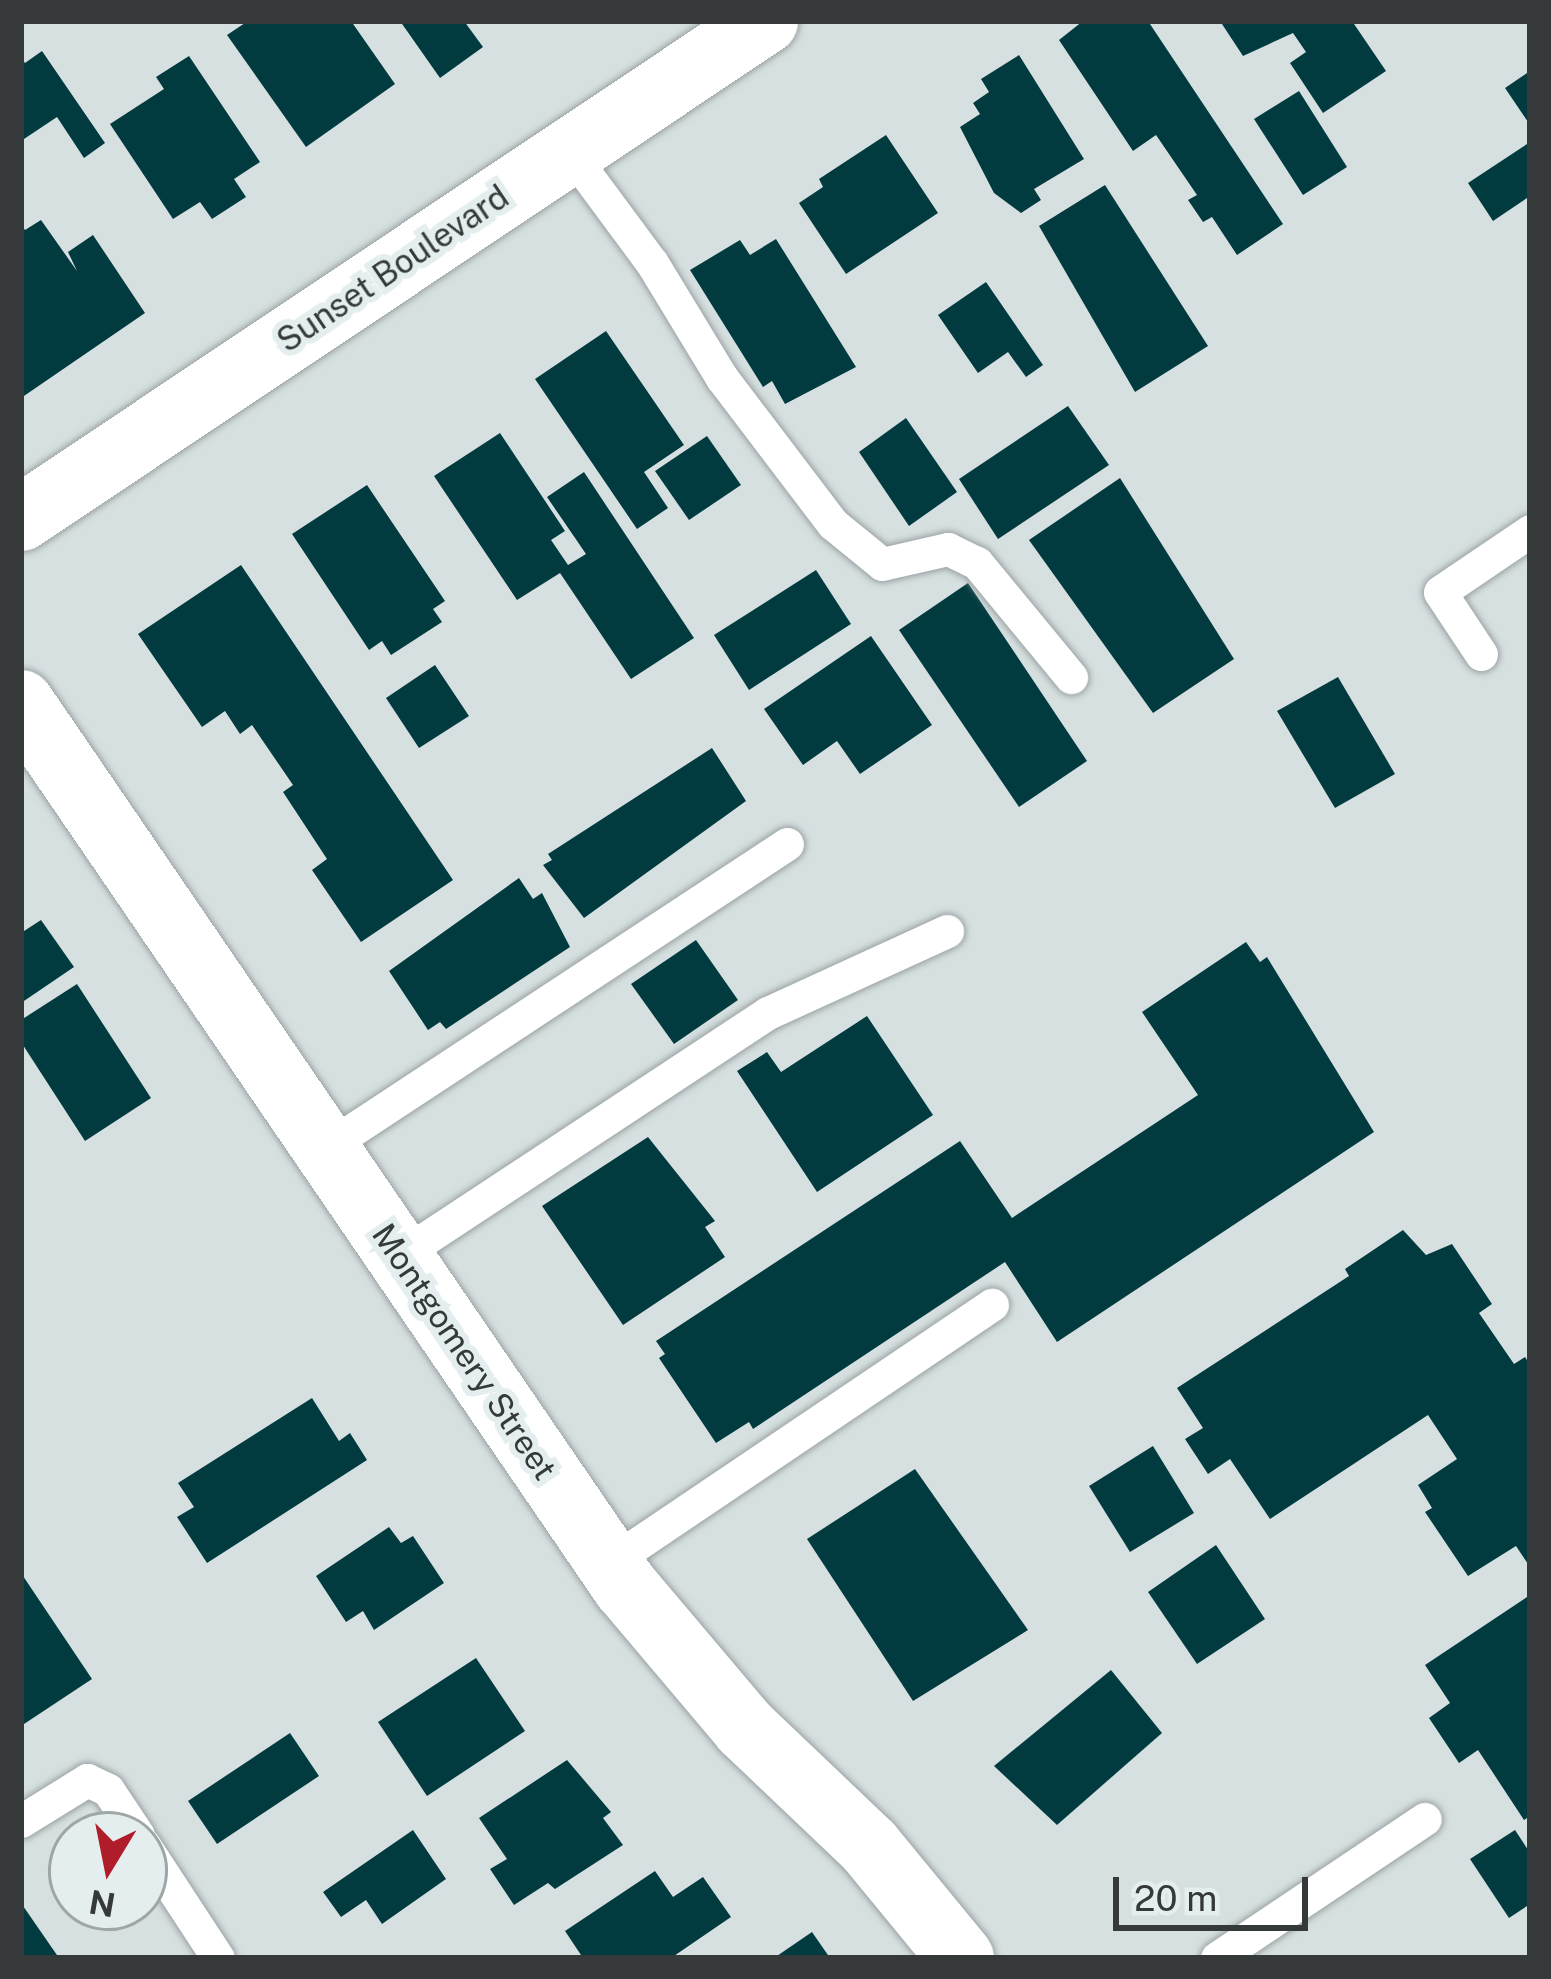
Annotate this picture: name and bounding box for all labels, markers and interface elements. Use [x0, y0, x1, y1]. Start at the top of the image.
street label: Sunset Boulevard [270, 177, 516, 361]
street label: Montgomery Street [364, 1216, 564, 1488]
north arrow [48, 1811, 168, 1931]
scale bar [1119, 1853, 1314, 1927]
text: 20 m [1134, 1877, 1217, 1919]
text: N [86, 1883, 118, 1924]

